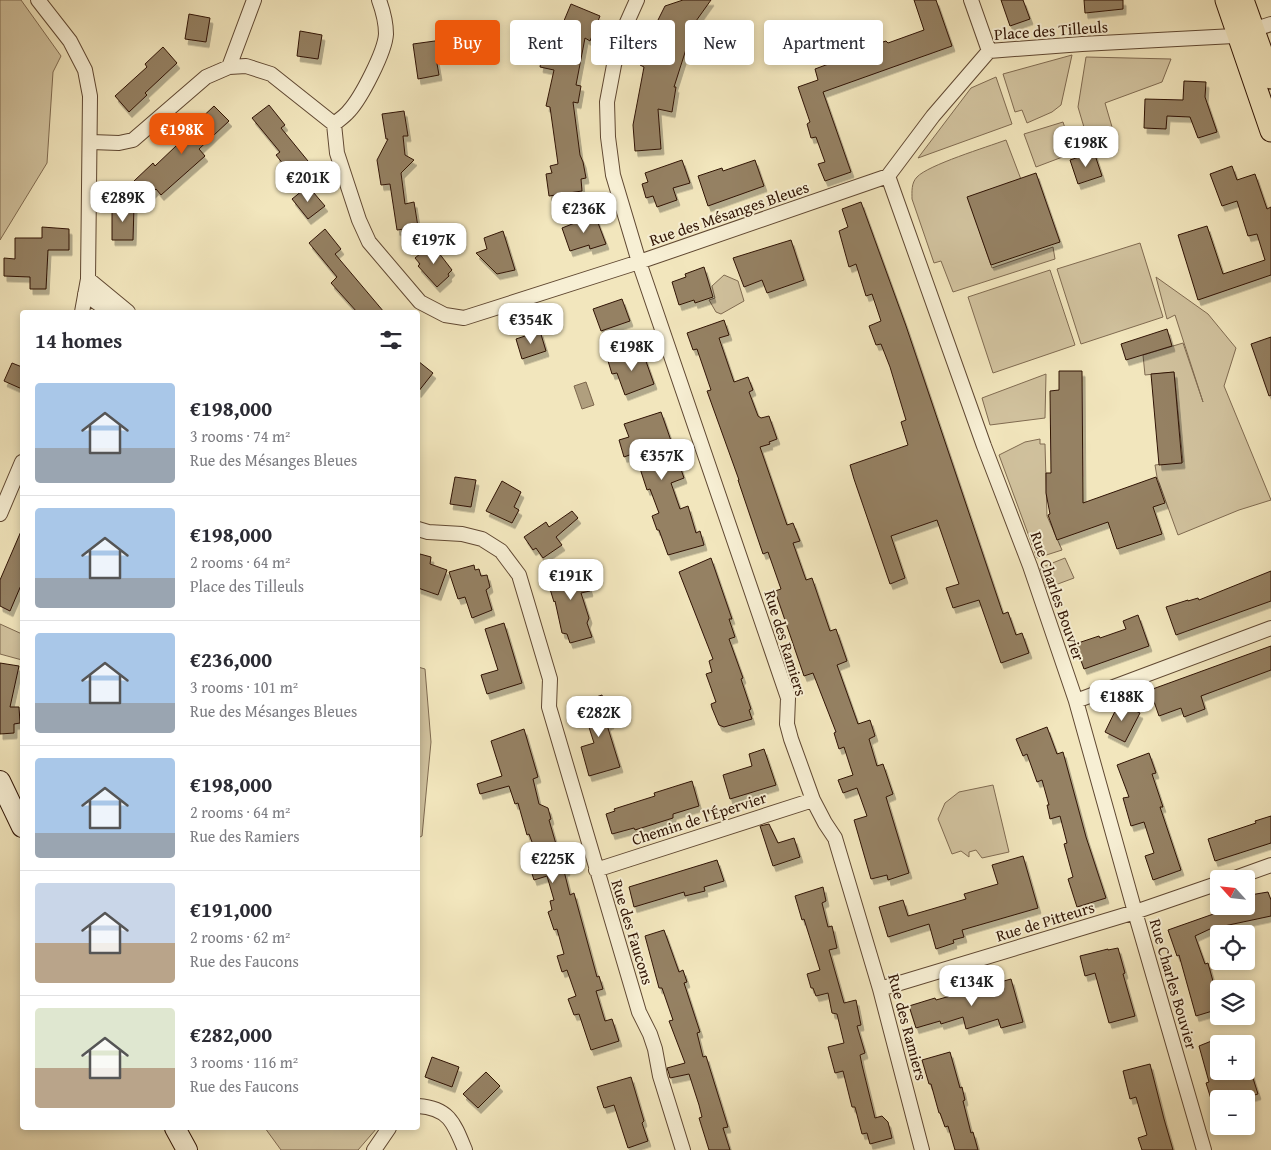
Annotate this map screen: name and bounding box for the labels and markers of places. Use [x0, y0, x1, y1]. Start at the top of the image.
pin: €198K [147, 112, 217, 155]
pin: €198K [1051, 126, 1121, 168]
pin: €201K [273, 160, 343, 203]
pin: €289K [88, 180, 158, 223]
pin: €236K [549, 192, 619, 234]
pin: €197K [399, 222, 469, 265]
pin: €354K [496, 302, 566, 345]
pin: €198K [597, 330, 667, 372]
pin: €357K [627, 438, 697, 481]
pin: €191K [536, 558, 606, 601]
pin: €188K [1087, 680, 1157, 722]
pin: €282K [564, 696, 634, 738]
pin: €225K [518, 842, 588, 884]
pin: €134K [937, 964, 1007, 1007]

